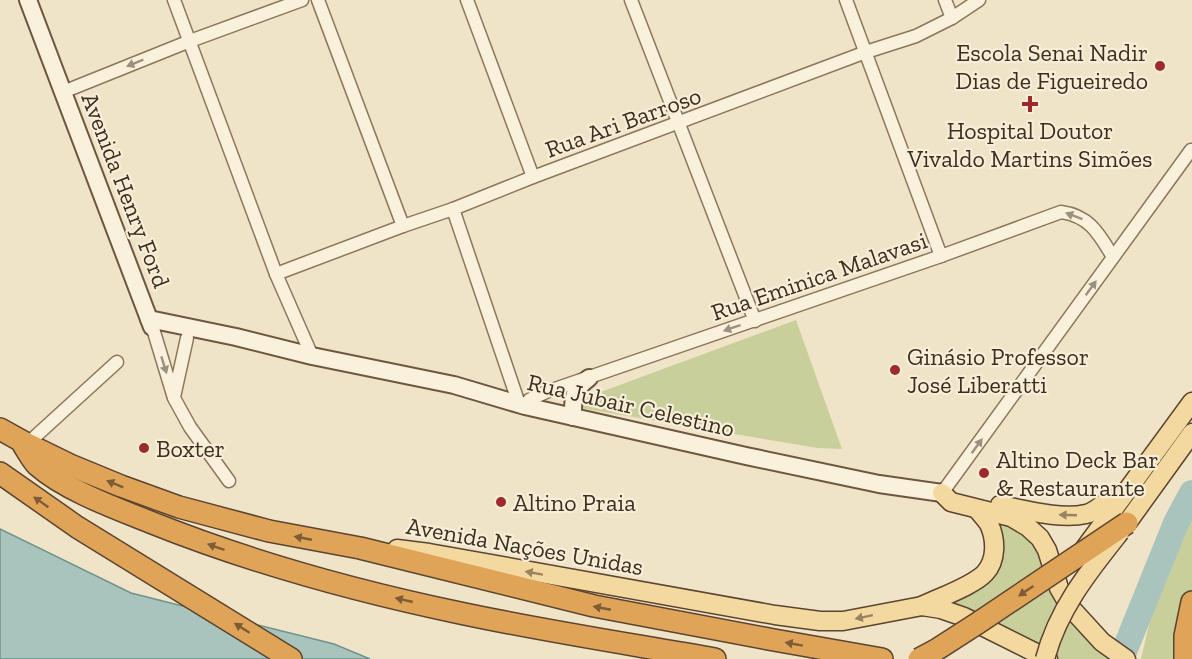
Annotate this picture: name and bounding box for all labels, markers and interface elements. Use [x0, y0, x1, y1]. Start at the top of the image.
place label: Escola Senai Nadir Dias de Figueiredo [955, 38, 1148, 95]
one-way arrow [126, 58, 144, 68]
marker: Escola Senai Nadir Dias de Figueiredo [1153, 59, 1167, 73]
street label: Rua Ari Barroso [541, 80, 705, 164]
street label: Avenida Henry Ford [75, 88, 177, 292]
marker: Hospital Doutor Vivaldo Martins Simões [1021, 95, 1039, 113]
place label: Hospital Doutor Vivaldo Martins Simões [907, 116, 1152, 173]
one-way arrow [1065, 210, 1083, 220]
street label: Rua Eminica Malavasi [707, 225, 931, 327]
one-way arrow [1085, 280, 1097, 296]
one-way arrow [723, 324, 741, 334]
place label: Ginásio Professor José Liberatti [907, 342, 1089, 399]
one-way arrow [160, 356, 169, 374]
marker: Ginásio Professor José Liberatti [888, 363, 902, 377]
street label: Rua Jubair Celestino [525, 367, 737, 443]
place label: Boxter [156, 434, 225, 463]
one-way arrow [970, 438, 982, 453]
marker: Boxter [137, 441, 151, 455]
place label: Altino Deck Bar & Restaurante [996, 445, 1158, 502]
marker: Altino Deck Bar & Restaurante [977, 466, 991, 480]
one-way arrow [106, 479, 124, 489]
place label: Altino Praia [513, 488, 636, 517]
marker: Altino Praia [494, 495, 508, 509]
one-way arrow [33, 497, 49, 508]
one-way arrow [1059, 510, 1078, 520]
street label: Avenida Nações Unidas [404, 511, 646, 581]
one-way arrow [293, 533, 312, 542]
one-way arrow [207, 542, 225, 551]
one-way arrow [525, 568, 544, 577]
one-way arrow [1019, 585, 1035, 597]
one-way arrow [394, 595, 413, 604]
one-way arrow [592, 603, 611, 612]
one-way arrow [855, 613, 874, 622]
one-way arrow [234, 622, 250, 633]
one-way arrow [784, 639, 803, 648]

